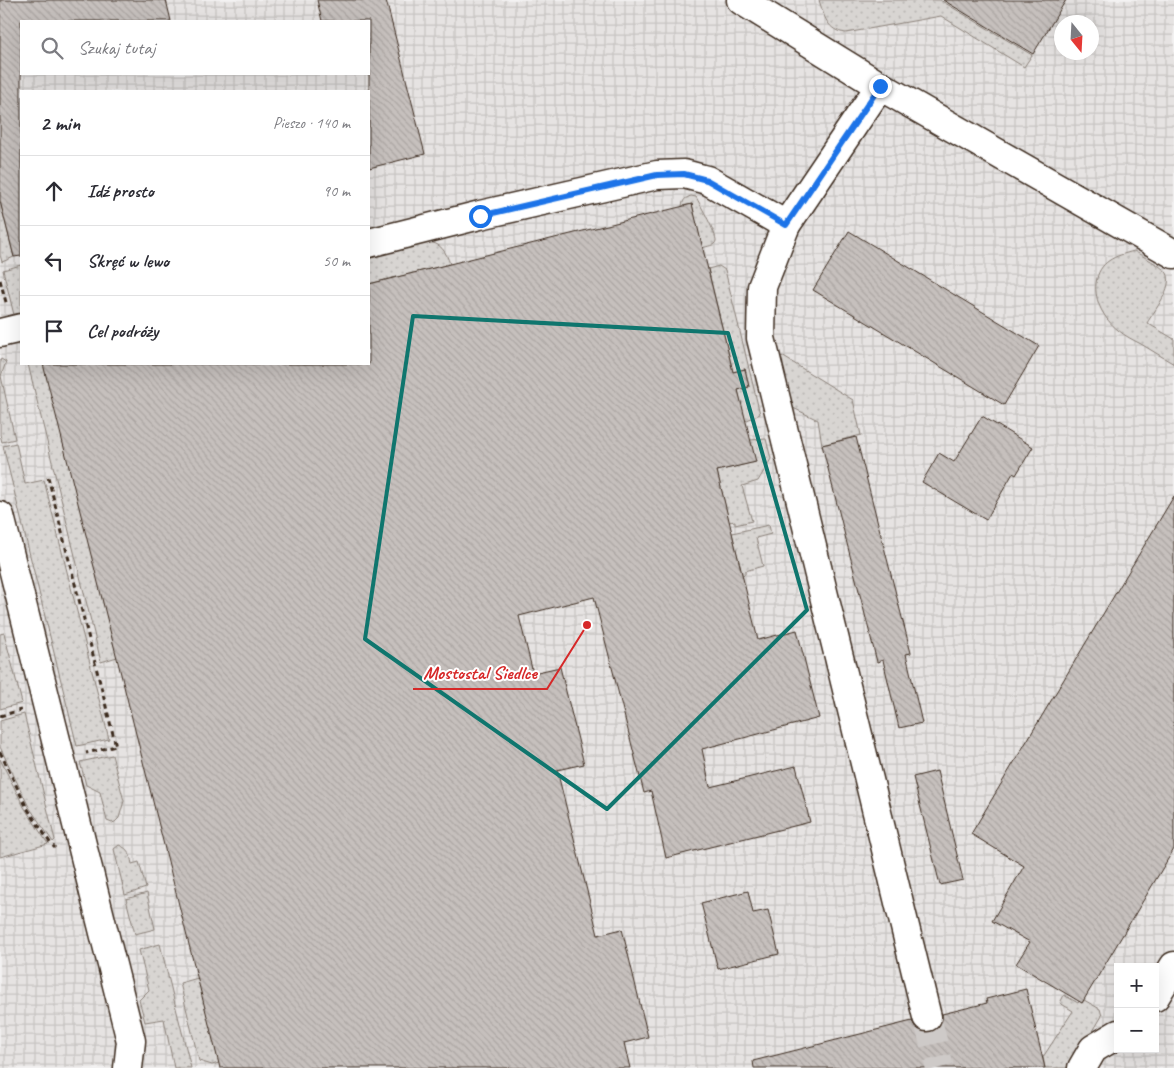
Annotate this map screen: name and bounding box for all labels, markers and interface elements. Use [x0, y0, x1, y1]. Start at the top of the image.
north arrow [1054, 15, 1099, 60]
search box [20, 20, 370, 75]
icon: search [38, 34, 66, 62]
text: Szukaj tutaj [78, 36, 155, 60]
route end [869, 75, 892, 98]
text: 2 min [40, 110, 80, 136]
text: Pieszo · 140 m [273, 113, 350, 133]
icon: ahead [40, 177, 68, 205]
text: Idź prosto [87, 179, 154, 203]
text: 90 m [323, 181, 350, 201]
route start [469, 205, 492, 228]
icon: left [40, 247, 68, 275]
text: Skręć w lewo [87, 249, 169, 273]
text: 50 m [323, 251, 350, 271]
icon: arrive [40, 317, 68, 345]
text: Cel podróży [87, 319, 158, 343]
callout: Mostostal Siedlce [413, 655, 547, 689]
text: Mostostal Siedlce [423, 661, 538, 685]
map controls [1114, 963, 1159, 1053]
button: + [1114, 963, 1159, 1008]
button: − [1114, 1008, 1159, 1053]

